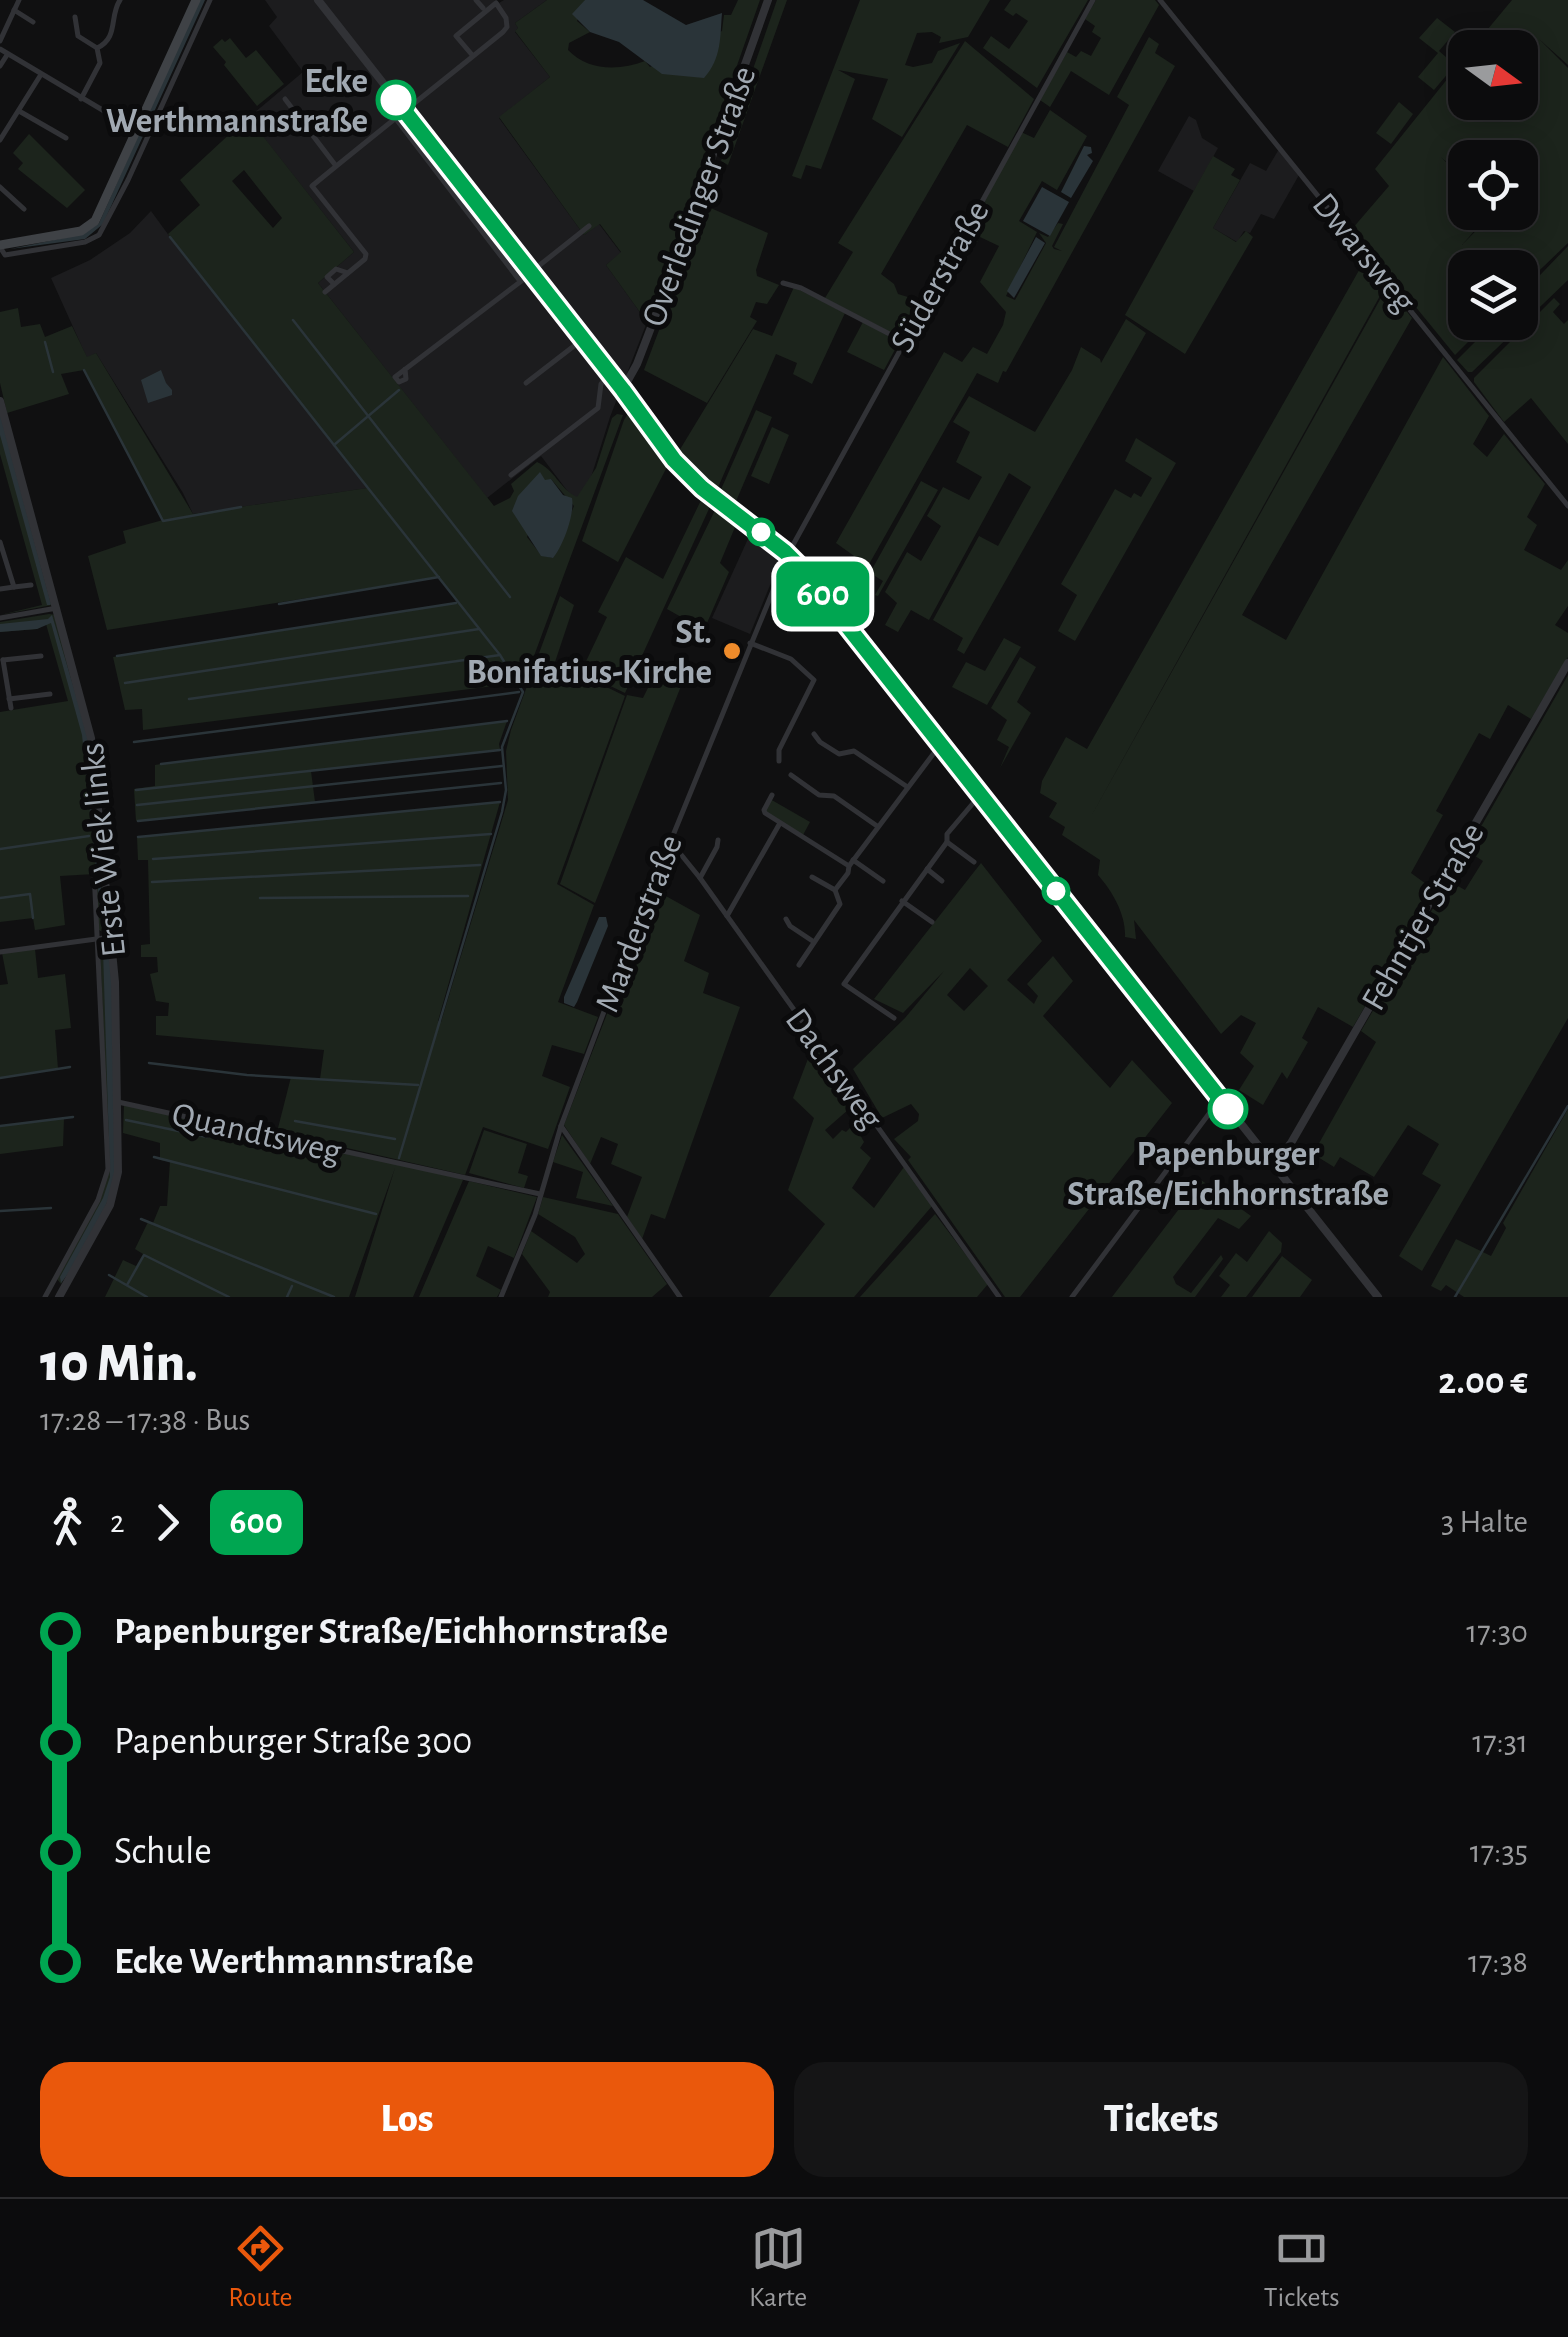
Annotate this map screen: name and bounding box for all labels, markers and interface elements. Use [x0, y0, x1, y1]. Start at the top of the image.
north arrow [1448, 30, 1538, 120]
map controls [1448, 30, 1538, 340]
street label: Overledinger Straße [636, 62, 763, 331]
place label: Ecke Werthmannstraße [106, 64, 368, 139]
marker: Ecke Werthmannstraße [377, 81, 415, 119]
button: locate [1448, 140, 1538, 230]
street label: Dwarsweg [1306, 187, 1422, 319]
street label: Süderstraße [885, 195, 996, 358]
button: layers [1448, 250, 1538, 340]
unlabelled marker [748, 519, 774, 545]
line badge: 600 [766, 562, 880, 626]
text: 600 [796, 577, 850, 612]
place label: St. Bonifatius-Kirche [467, 615, 712, 690]
marker: St. Bonifatius-Kirche [721, 640, 743, 662]
street label: Erste Wiek links [75, 741, 132, 959]
street label: Fehntjer Straße [1356, 817, 1491, 1016]
street label: Marderstraße [590, 830, 689, 1017]
unlabelled marker [1043, 878, 1069, 904]
street label: Dachsweg [779, 1002, 889, 1136]
marker: Papenburger Straße/Eichhornstraße [1209, 1090, 1247, 1128]
street label: Quandtsweg [169, 1097, 345, 1170]
place label: Papenburger Straße/Eichhornstraße [1067, 1137, 1389, 1212]
text: 10 Min. [40, 1336, 198, 1391]
text: 2.00 € [1438, 1363, 1528, 1401]
text: 17:28 – 17:38 · Bus [40, 1404, 250, 1436]
icon: walk [40, 1495, 95, 1550]
icon: forward [140, 1495, 195, 1550]
text: 600 [230, 1505, 283, 1540]
text: 2 [110, 1506, 125, 1538]
text: 3 Halte [1441, 1506, 1528, 1538]
text: Papenburger Straße/Eichhornstraße [114, 1613, 668, 1651]
text: 17:30 [1466, 1616, 1528, 1648]
text: Papenburger Straße 300 [114, 1723, 472, 1761]
text: 17:31 [1472, 1726, 1528, 1758]
text: Schule [114, 1833, 212, 1871]
text: 17:35 [1470, 1836, 1528, 1868]
text: Ecke Werthmannstraße [114, 1943, 474, 1981]
text: 17:38 [1468, 1946, 1528, 1978]
button: Los [40, 2062, 774, 2177]
button: Tickets [794, 2062, 1528, 2177]
tab: Route [228, 2221, 292, 2315]
tab: Karte [749, 2221, 807, 2315]
tab: Tickets [1264, 2221, 1340, 2315]

